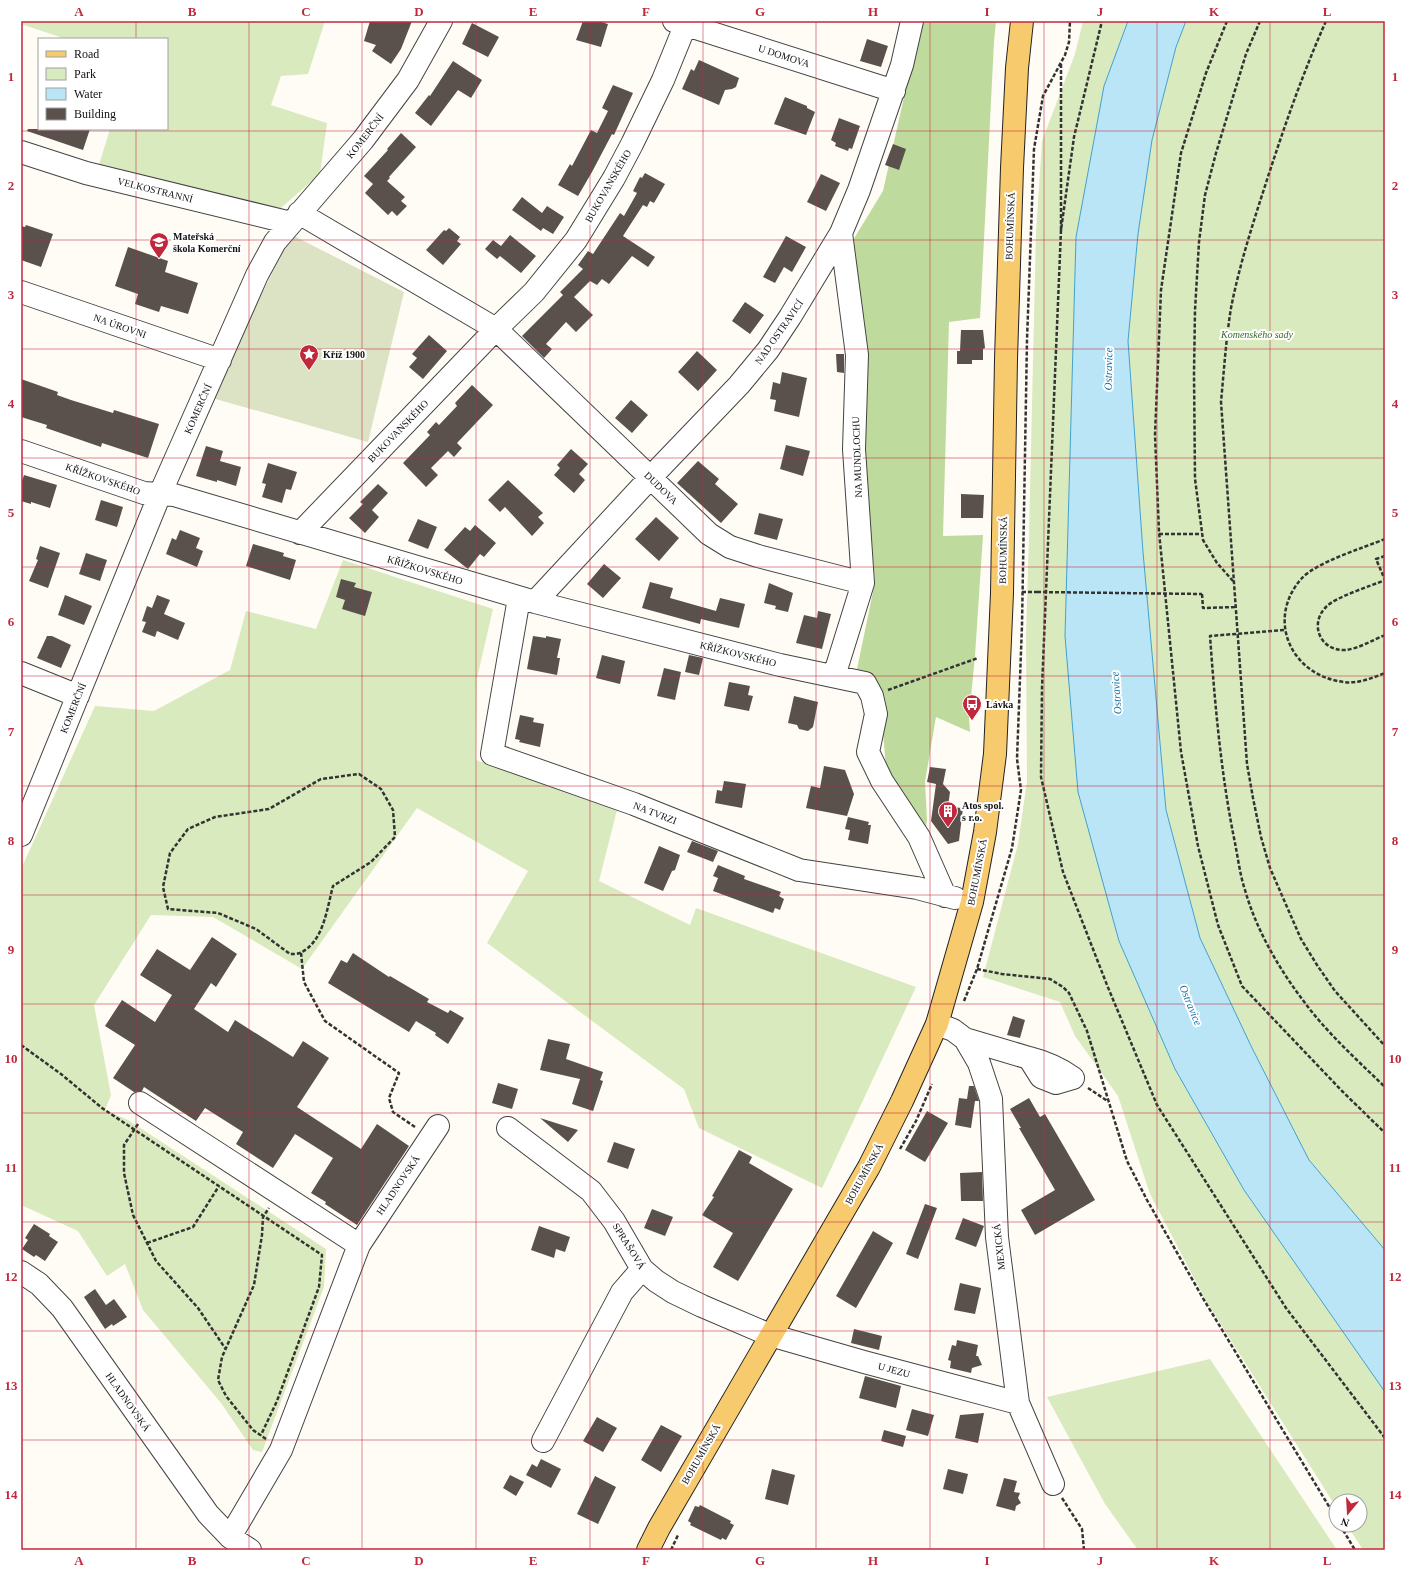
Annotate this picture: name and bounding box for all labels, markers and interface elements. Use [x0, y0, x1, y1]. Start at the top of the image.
text: A [74, 4, 84, 19]
text: B [188, 4, 197, 19]
text: C [301, 4, 311, 19]
text: D [414, 4, 424, 19]
text: E [529, 4, 537, 19]
text: F [642, 4, 650, 19]
text: G [755, 4, 765, 19]
text: H [868, 4, 878, 19]
text: I [984, 4, 990, 19]
text: J [1097, 4, 1104, 19]
text: K [1209, 4, 1220, 19]
text: L [1323, 4, 1332, 19]
legend [38, 38, 168, 130]
street label: U DOMOVA [757, 43, 812, 70]
text: Road [74, 47, 99, 61]
text: Park [74, 67, 96, 81]
text: 1 [8, 69, 14, 84]
text: 1 [1392, 69, 1398, 84]
text: Water [74, 87, 102, 101]
text: Building [74, 107, 116, 121]
street label: KOMERČNÍ [344, 111, 386, 160]
street label: BUKOVANSKÉHO [583, 148, 633, 224]
street label: VELKOSTRANNÍ [116, 175, 194, 205]
text: 2 [8, 178, 14, 193]
text: 2 [1392, 178, 1398, 193]
street label: BOHUMÍNSKÁ [1003, 191, 1017, 260]
school or university icon: Mateřská škola Komerční [148, 231, 170, 259]
place label: Mateřská škola Komerční [173, 231, 241, 254]
text: 3 [8, 287, 15, 302]
text: 3 [1392, 287, 1399, 302]
street label: NAD OSTRAVICÍ [753, 297, 806, 366]
street label: NA ÚROVNI [92, 312, 148, 340]
park label: Komenského sady [1220, 329, 1294, 340]
place icon: Kříž 1900 [298, 343, 320, 371]
water label: Ostravice [1102, 347, 1114, 390]
place label: Kříž 1900 [323, 349, 365, 360]
street label: KOMERČNÍ [182, 382, 214, 436]
text: 4 [8, 396, 15, 411]
text: 4 [1392, 396, 1399, 411]
street label: BUKOVANSKÉHO [366, 398, 430, 464]
street label: NA MUNDLOCHU [850, 415, 864, 498]
street label: KŘÍŽKOVSKÉHO [64, 461, 142, 497]
street label: DUDOVA [642, 469, 680, 507]
text: 5 [8, 505, 15, 520]
text: 5 [1392, 505, 1399, 520]
street label: BOHUMÍNSKÁ [997, 515, 1009, 584]
street label: KŘÍŽKOVSKÉHO [386, 553, 464, 587]
text: 6 [8, 614, 15, 629]
text: 6 [1392, 614, 1399, 629]
street label: KŘÍŽKOVSKÉHO [699, 639, 777, 669]
water label: Ostravice [1109, 671, 1123, 715]
street label: KOMERČNÍ [58, 681, 88, 735]
bus stop icon: Lávka [961, 693, 983, 721]
place label: Lávka [986, 699, 1013, 710]
text: 7 [8, 724, 15, 739]
text: 7 [1392, 724, 1399, 739]
street label: NA TVRZI [632, 800, 678, 826]
building icon: Atos spol. s r.o. [937, 800, 959, 828]
place label: Atos spol. s r.o. [962, 800, 1004, 823]
text: 8 [8, 833, 15, 848]
text: 8 [1392, 833, 1399, 848]
street label: BOHUMÍNSKÁ [965, 837, 989, 906]
text: 9 [8, 942, 15, 957]
text: 9 [1392, 942, 1399, 957]
water label: Ostravice [1177, 983, 1205, 1027]
text: 10 [5, 1051, 18, 1066]
text: 10 [1389, 1051, 1402, 1066]
street label: BOHUMÍNSKÁ [843, 1141, 886, 1206]
street label: HLADNOVSKÁ [374, 1152, 422, 1217]
text: 11 [5, 1160, 17, 1175]
text: 11 [1389, 1160, 1401, 1175]
street label: SPRAŠOVÁ [610, 1221, 648, 1272]
street label: MEXICKÁ [991, 1222, 1007, 1271]
text: 12 [5, 1269, 18, 1284]
text: 12 [1389, 1269, 1402, 1284]
street label: U JEZU [877, 1360, 912, 1380]
street label: HLADNOVSKÁ [104, 1370, 153, 1434]
text: 13 [5, 1378, 18, 1393]
text: 13 [1389, 1378, 1402, 1393]
street label: BOHUMÍNSKÁ [679, 1421, 723, 1486]
text: 14 [5, 1487, 18, 1502]
text: 14 [1389, 1487, 1402, 1502]
north arrow [1328, 1493, 1368, 1533]
text: N [1339, 1516, 1351, 1529]
text: A [74, 1553, 84, 1568]
text: B [188, 1553, 197, 1568]
text: C [301, 1553, 311, 1568]
text: D [414, 1553, 424, 1568]
text: E [529, 1553, 537, 1568]
text: F [642, 1553, 650, 1568]
text: G [755, 1553, 765, 1568]
text: H [868, 1553, 878, 1568]
text: I [984, 1553, 990, 1568]
text: J [1097, 1553, 1104, 1568]
text: K [1209, 1553, 1220, 1568]
text: L [1323, 1553, 1332, 1568]

